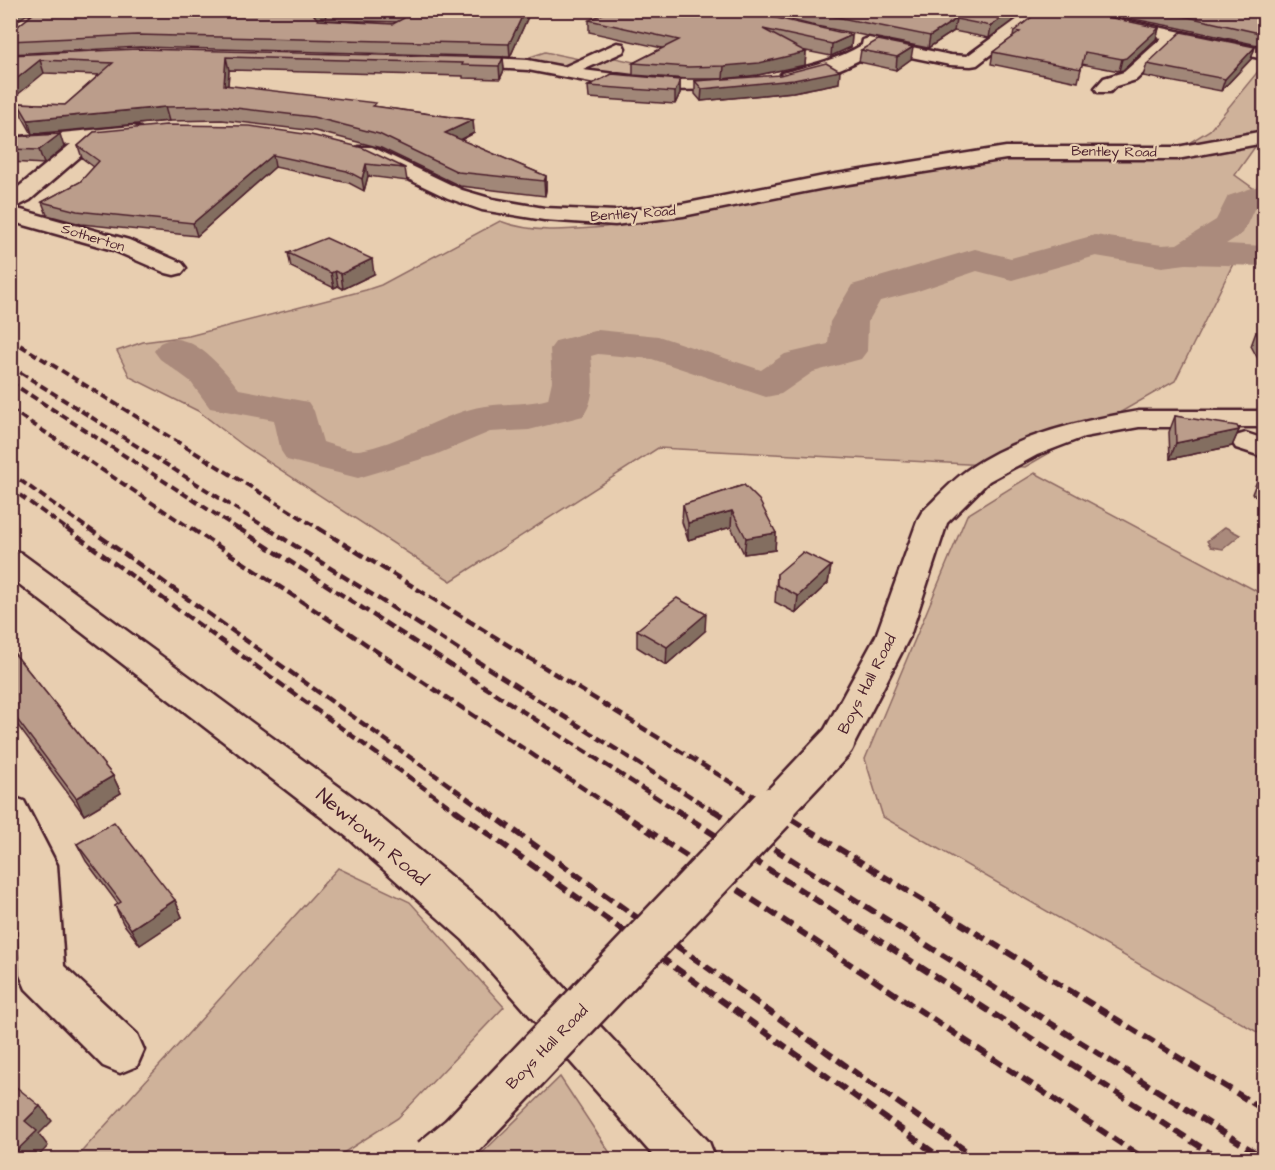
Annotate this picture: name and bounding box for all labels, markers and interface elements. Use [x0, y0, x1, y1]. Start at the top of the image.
street label: Bentley Road [1071, 141, 1157, 163]
street label: Bentley Road [590, 201, 676, 227]
street label: Sotherton [59, 219, 127, 257]
street label: Boys Hall Road [832, 630, 903, 738]
street label: Newtown Road [310, 782, 434, 892]
street label: Boys Hall Road [501, 1000, 594, 1095]

